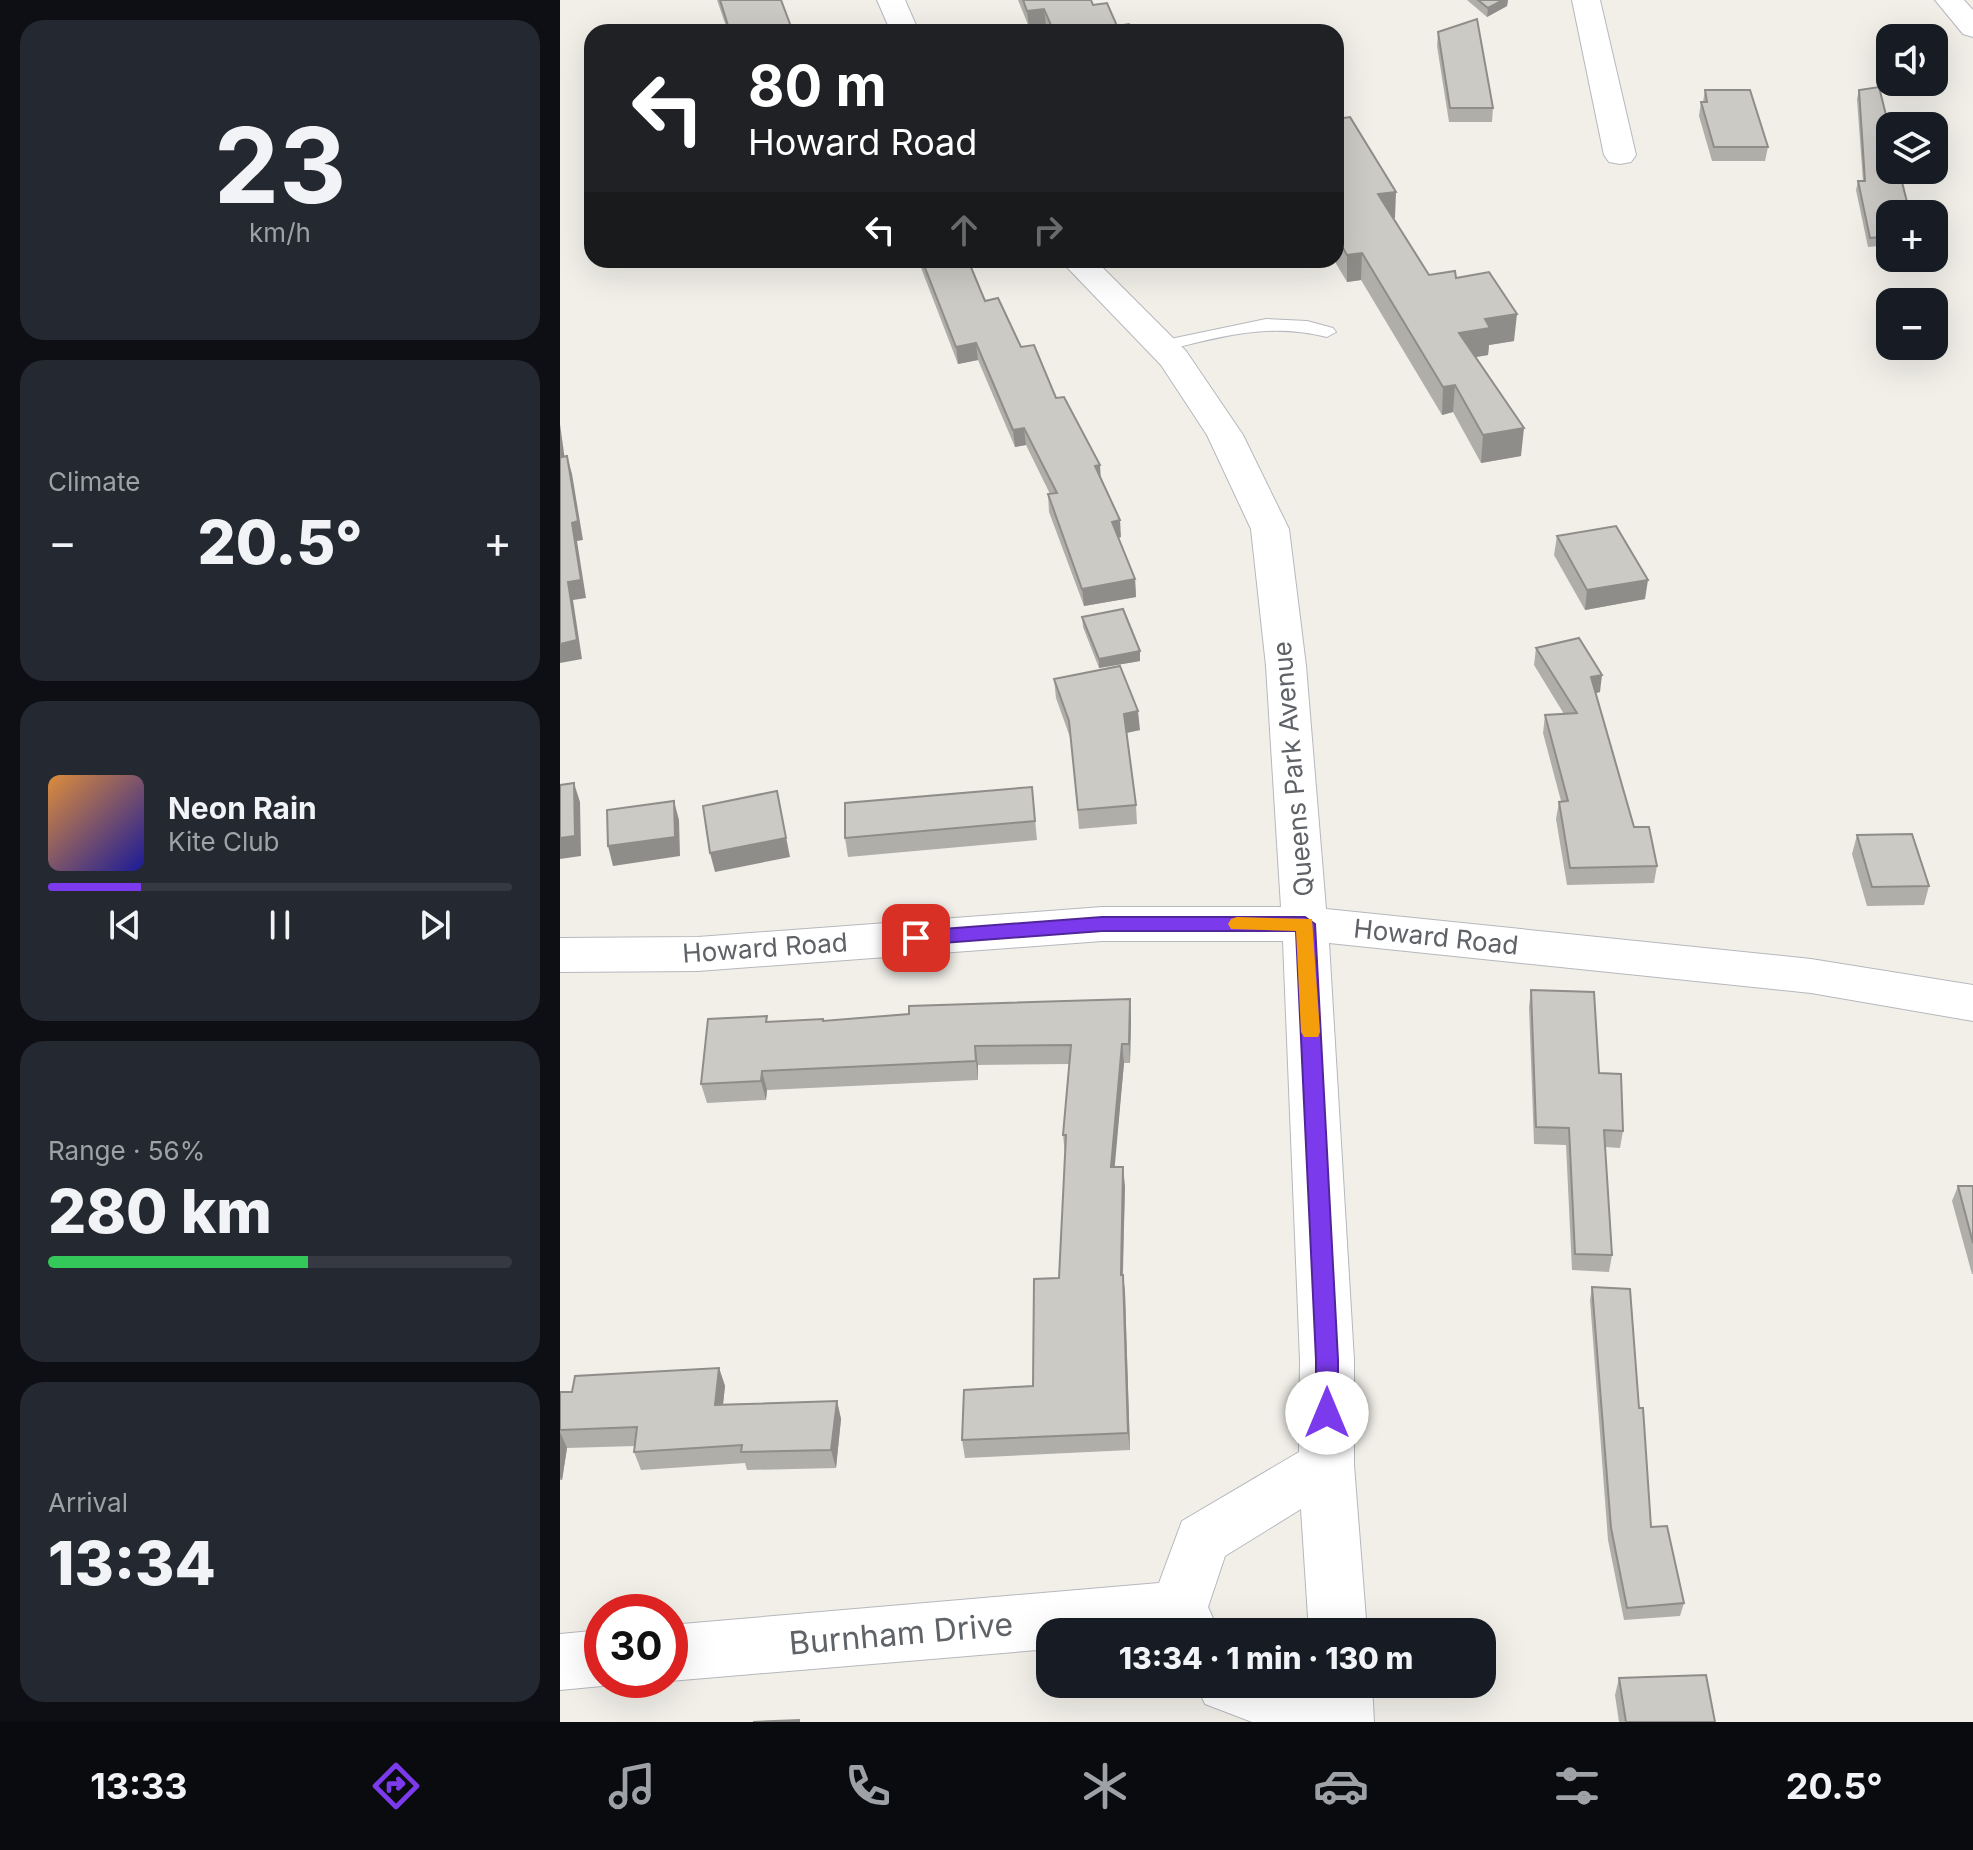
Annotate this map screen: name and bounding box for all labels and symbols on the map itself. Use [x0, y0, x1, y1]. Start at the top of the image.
street label: Queens Park Avenue [1266, 640, 1319, 898]
pin [882, 904, 950, 972]
street label: Howard Road [1352, 912, 1520, 961]
street label: Howard Road [681, 926, 849, 969]
position arrow [1285, 1371, 1369, 1455]
speed limit sign: 30 [584, 1594, 688, 1698]
street label: Burnham Drive [787, 1604, 1015, 1663]

